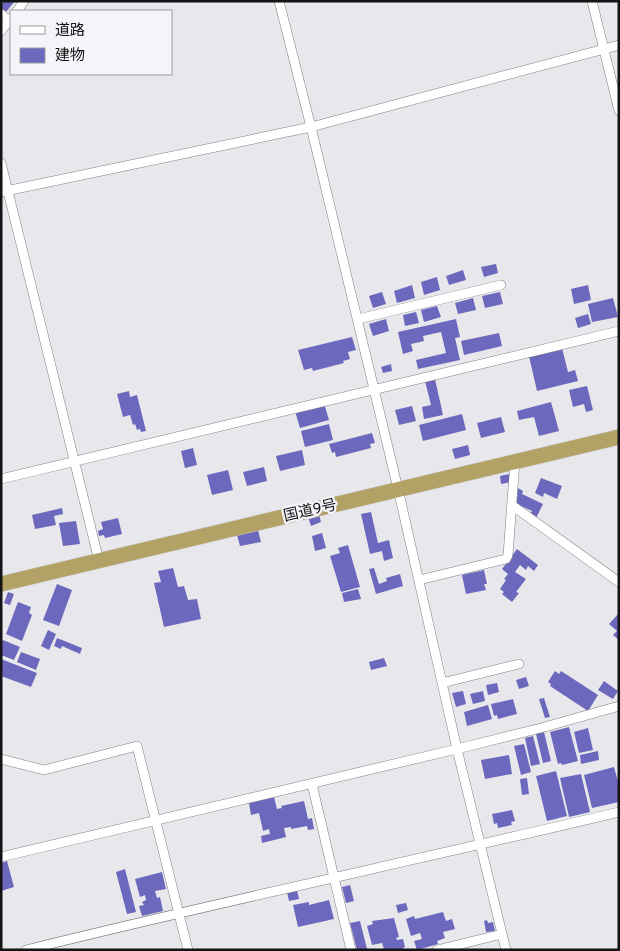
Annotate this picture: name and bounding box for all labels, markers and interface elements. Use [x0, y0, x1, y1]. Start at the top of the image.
legend [10, 10, 172, 75]
text: 道路 [55, 22, 85, 41]
text: 建物 [55, 47, 85, 66]
street label: 国道9号 [282, 496, 339, 527]

